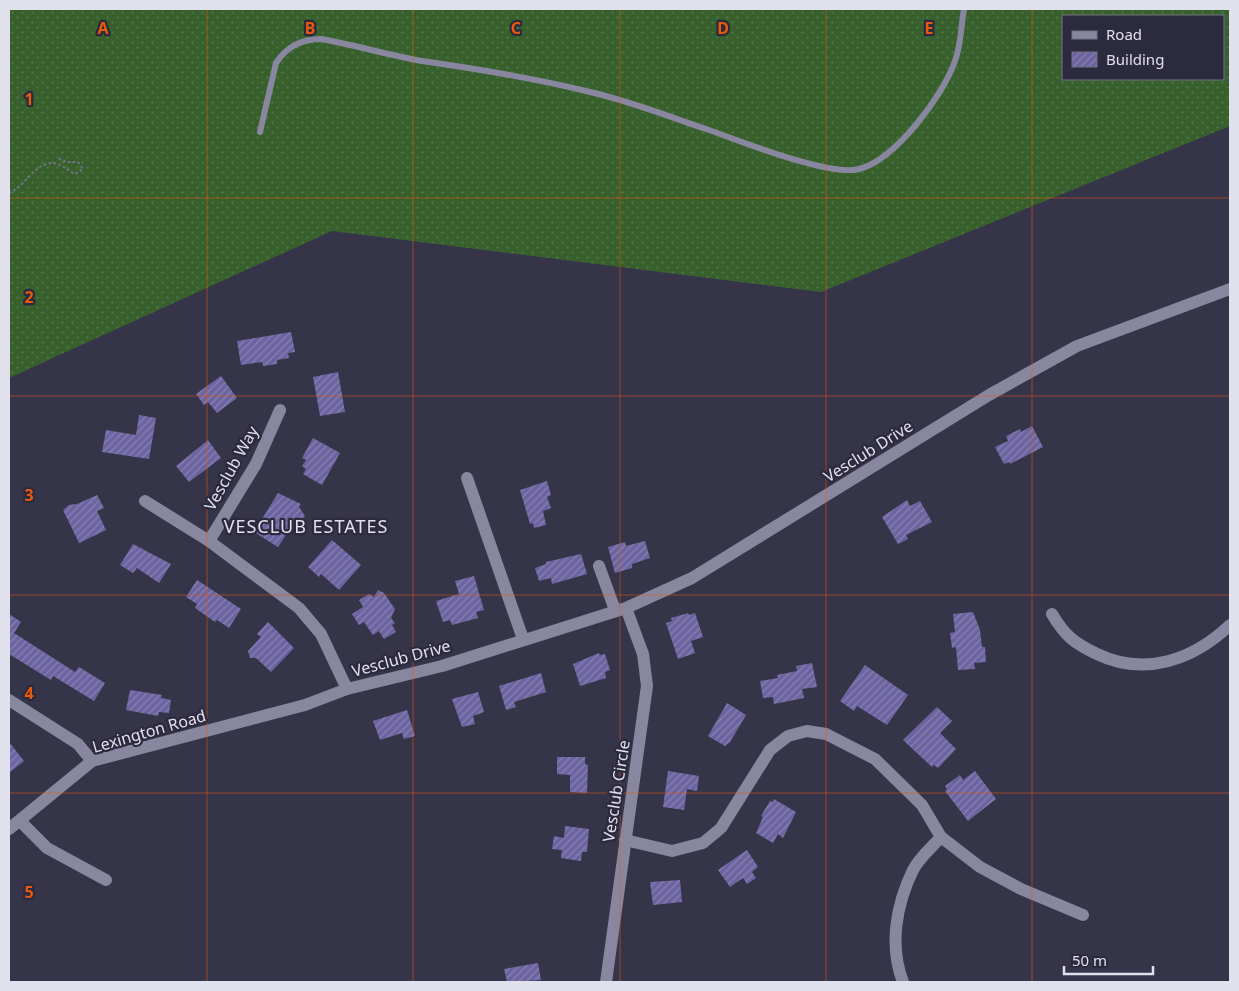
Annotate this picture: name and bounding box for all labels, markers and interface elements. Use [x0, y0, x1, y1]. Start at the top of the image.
legend [1062, 15, 1224, 80]
text: A [97, 17, 109, 39]
text: B [305, 17, 315, 39]
text: C [511, 17, 521, 39]
text: D [717, 17, 729, 39]
text: E [925, 17, 934, 39]
text: Road [1106, 24, 1142, 44]
text: Building [1106, 49, 1164, 69]
text: 1 [24, 88, 34, 110]
text: 2 [24, 286, 34, 308]
street label: Vesclub Drive [819, 415, 917, 487]
street label: Vesclub Way [199, 421, 264, 514]
text: 3 [24, 484, 34, 506]
district label: VESCLUB ESTATES [224, 514, 388, 538]
street label: Vesclub Drive [349, 634, 453, 682]
text: 4 [24, 682, 34, 704]
street label: Lexington Road [90, 704, 208, 758]
street label: Vesclub Circle [597, 738, 635, 844]
text: 5 [24, 881, 34, 903]
scale bar [1064, 944, 1153, 976]
text: 50 m [1072, 950, 1107, 970]

